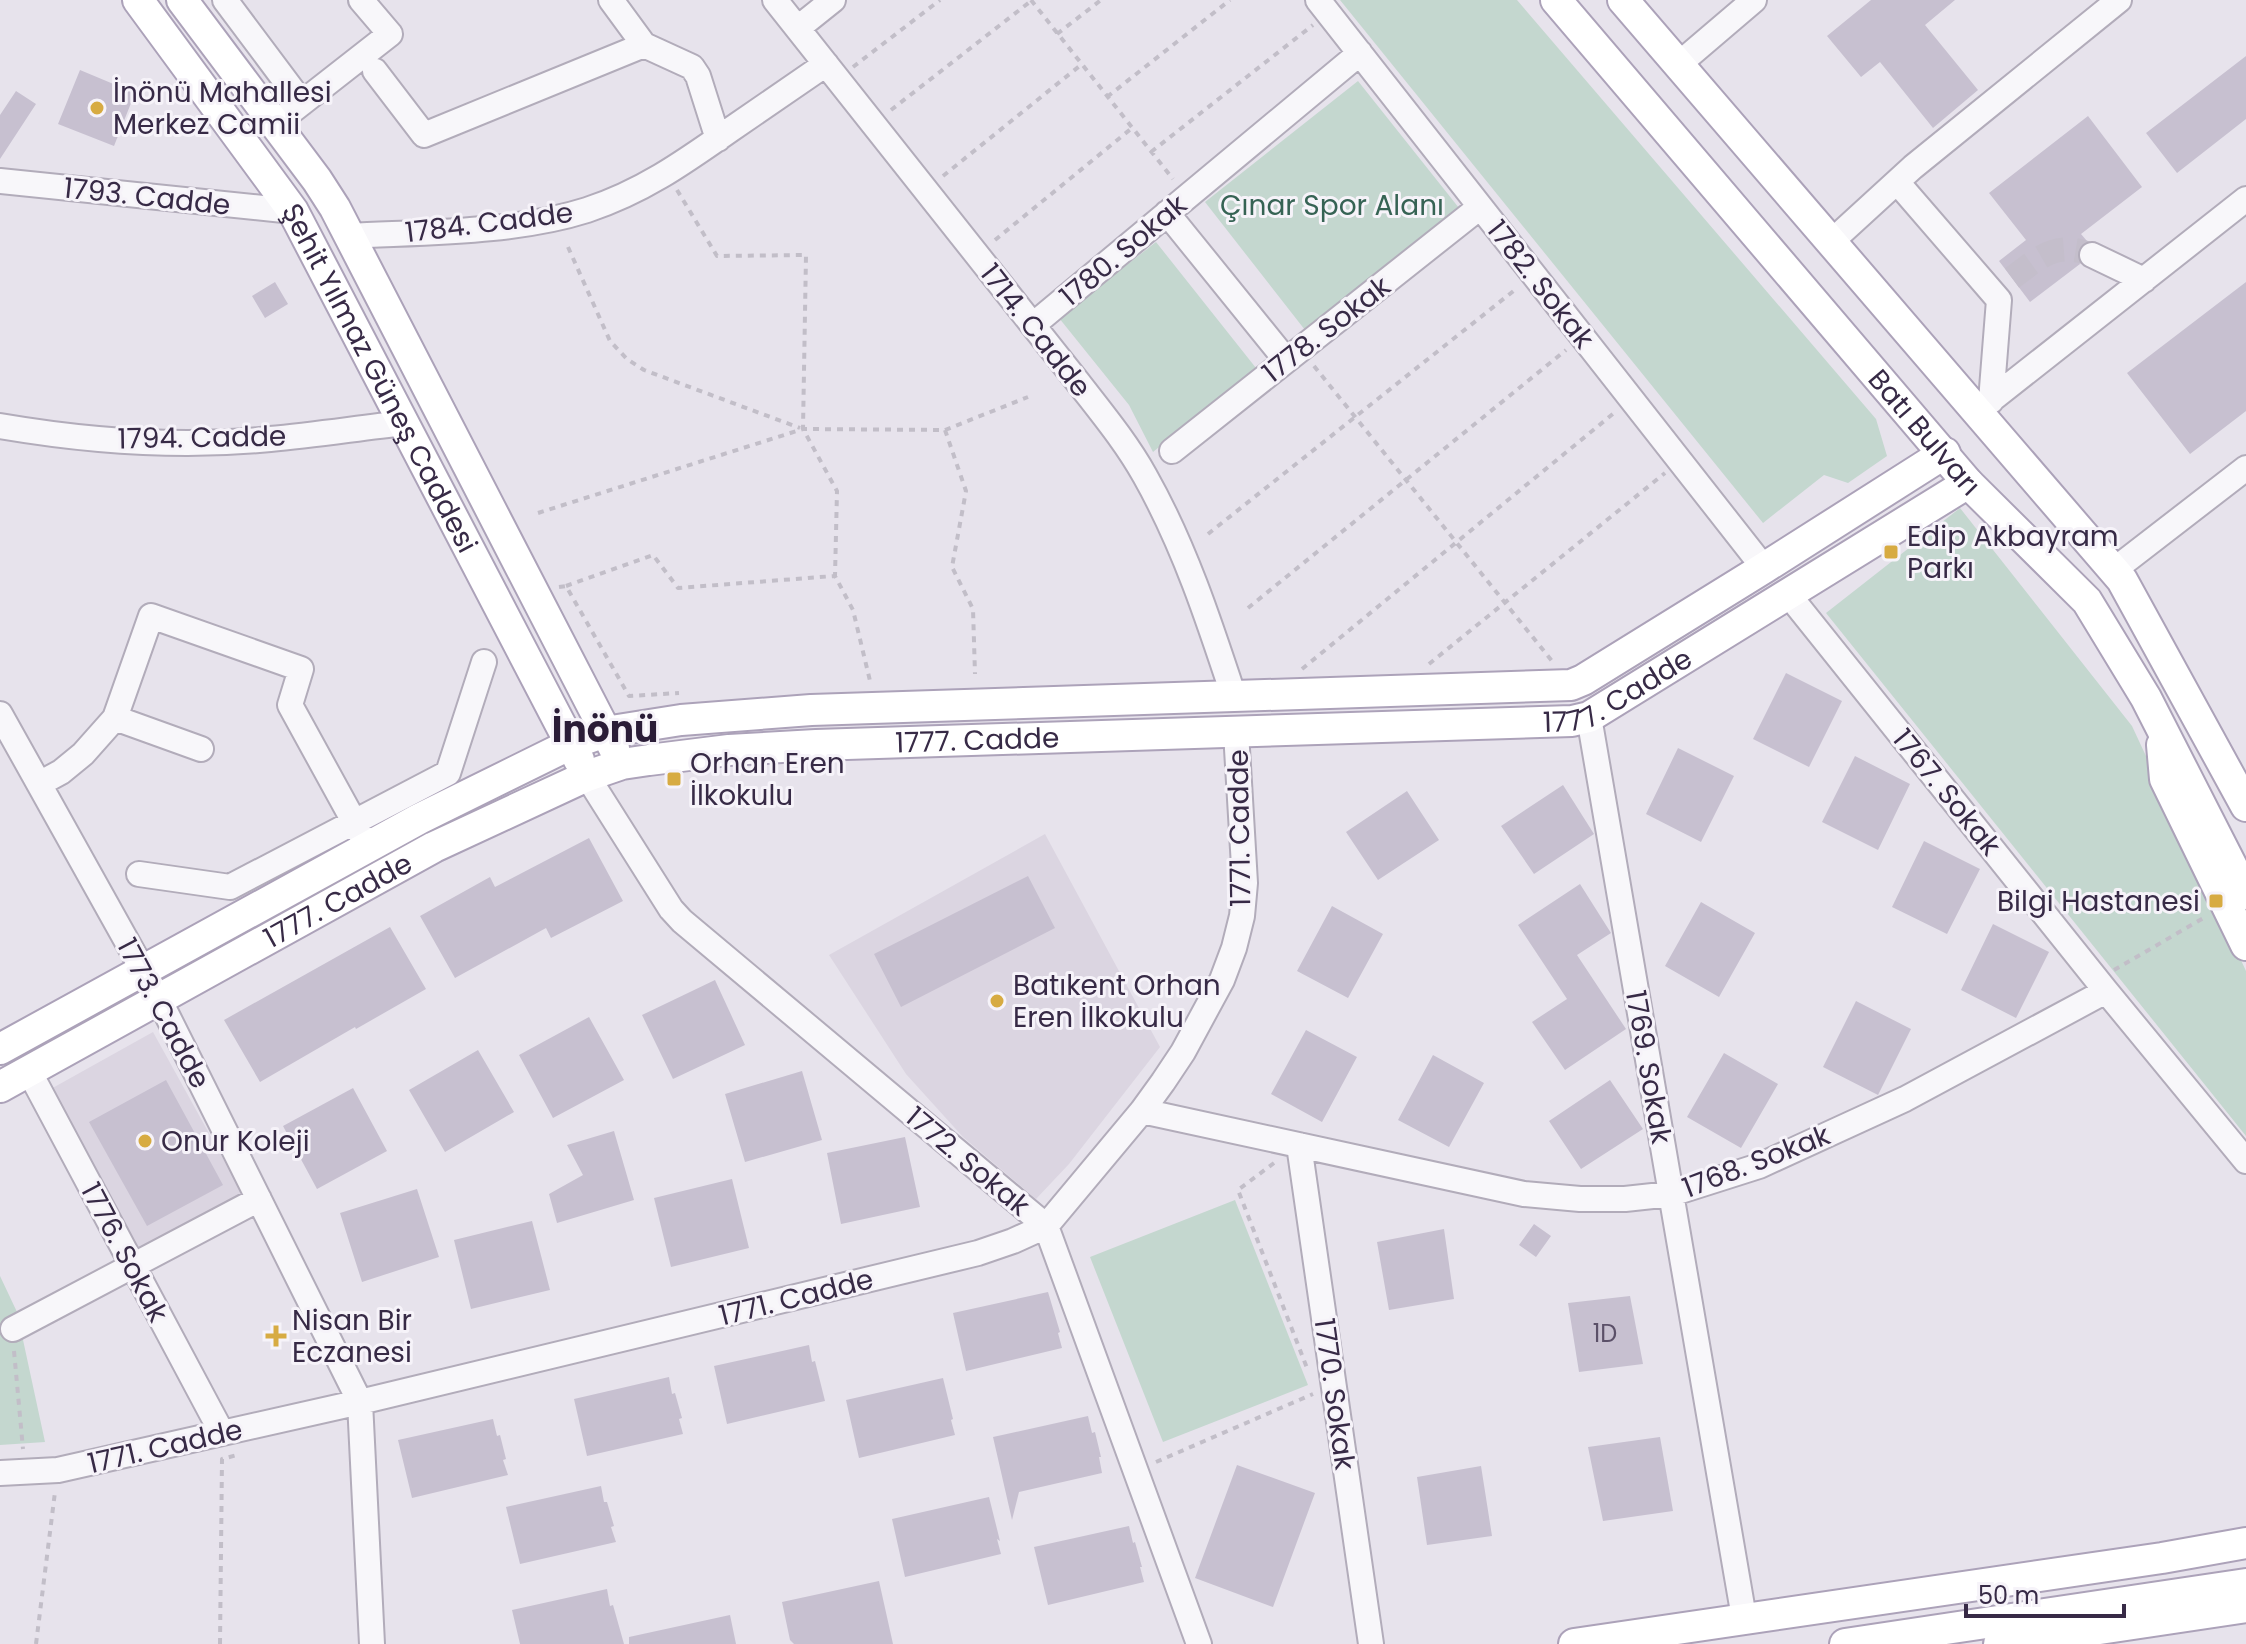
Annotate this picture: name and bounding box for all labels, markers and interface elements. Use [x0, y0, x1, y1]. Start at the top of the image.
place label: İnönü Mahallesi Merkez Camii [113, 73, 332, 144]
marker: İnönü Mahallesi Merkez Camii [88, 99, 106, 117]
street label: 1793. Cadde [62, 168, 232, 225]
street label: 1780. Sokak [1051, 185, 1196, 315]
park label: Çınar Spor Alanı [1220, 186, 1444, 225]
street label: 1784. Cadde [403, 193, 575, 252]
street label: Şehit Yılmaz Güneş Caddesi [272, 197, 487, 560]
street label: 1782. Sokak [1478, 212, 1604, 357]
street label: 1714. Cadde [971, 255, 1100, 405]
street label: 1778. Sokak [1254, 267, 1399, 392]
street label: Batı Bulvarı [1859, 361, 1989, 505]
street label: 1794. Cadde [117, 417, 287, 458]
place label: Edip Akbayram Parkı [1907, 517, 2119, 588]
marker: Edip Akbayram Parkı [1882, 543, 1900, 561]
street label: 1777. Cadde [1542, 639, 1699, 742]
district label: İnönü [552, 704, 658, 755]
street label: 1777. Cadde [895, 718, 1060, 762]
street label: 1767. Sokak [1883, 721, 2010, 864]
place label: Orhan Eren İlkokulu [690, 744, 845, 815]
street label: 1771. Cadde [1219, 749, 1260, 907]
marker: Orhan Eren İlkokulu [665, 770, 683, 788]
street label: 1777. Cadde [257, 844, 419, 957]
place label: Bilgi Hastanesi [1997, 882, 2200, 921]
marker: Bilgi Hastanesi [2207, 892, 2225, 910]
street label: 1773. Cadde [108, 931, 220, 1095]
place label: Batıkent Orhan Eren İlkokulu [1013, 966, 1221, 1037]
street label: 1769. Sokak [1616, 987, 1681, 1147]
marker: Batıkent Orhan Eren İlkokulu [988, 992, 1006, 1010]
street label: 1772. Sokak [897, 1098, 1039, 1225]
street label: 1768. Sokak [1677, 1115, 1836, 1207]
place label: Onur Koleji [161, 1122, 310, 1161]
marker: Onur Koleji [136, 1132, 154, 1150]
street label: 1776. Sokak [71, 1176, 178, 1329]
street label: 1771. Cadde [715, 1259, 877, 1335]
place label: Nisan Bir Eczanesi [292, 1301, 412, 1372]
street label: 1770. Sokak [1305, 1316, 1365, 1473]
house number: 1D [1593, 1317, 1617, 1350]
marker: Nisan Bir Eczanesi [267, 1327, 285, 1345]
street label: 1771. Cadde [84, 1410, 246, 1483]
scale bar [1966, 1568, 2124, 1618]
text: 50 m [1978, 1579, 2039, 1612]

